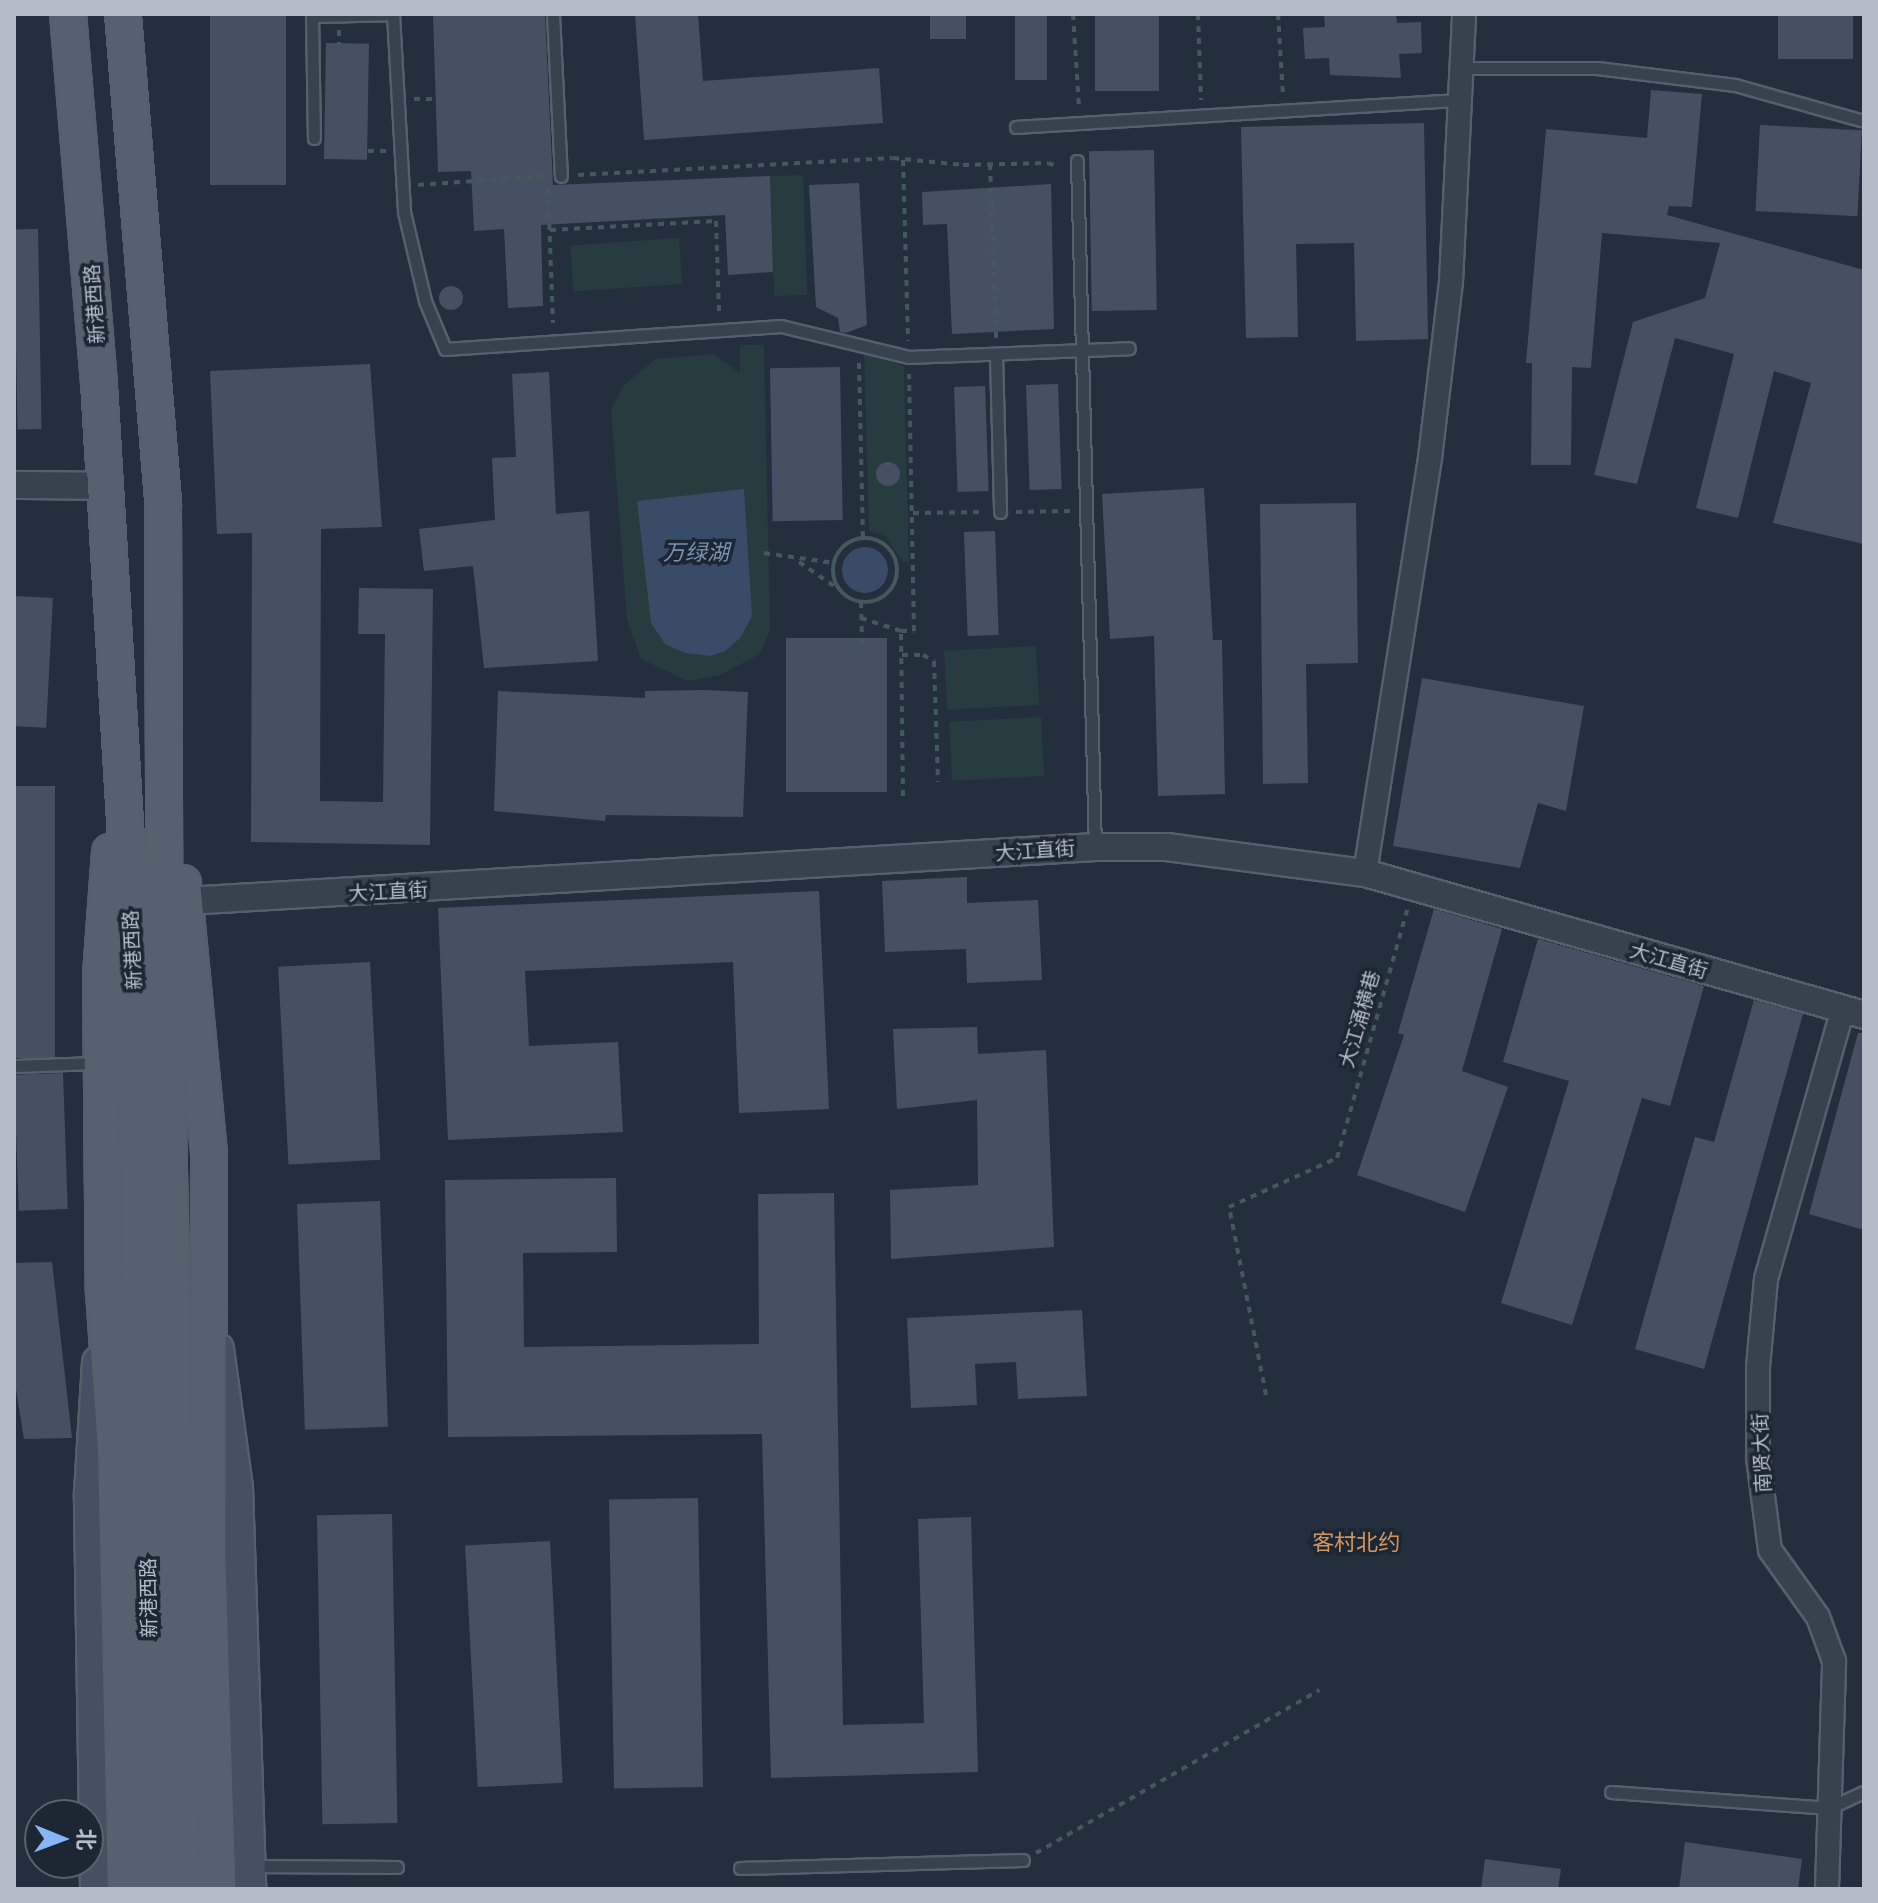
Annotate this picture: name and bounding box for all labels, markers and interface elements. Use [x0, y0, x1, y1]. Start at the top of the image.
street label: 新港西路 [79, 263, 109, 345]
water label: 万绿湖 [663, 540, 729, 566]
street label: 大江直街 [994, 835, 1076, 865]
street label: 大江直街 [347, 877, 429, 905]
street label: 新港西路 [118, 909, 146, 991]
street label: 大江直街 [1627, 937, 1711, 983]
street label: 大江涌横巷 [1334, 968, 1384, 1070]
street label: 南贤大街 [1747, 1412, 1775, 1494]
district label: 客村北约 [1312, 1530, 1400, 1556]
street label: 新港西路 [135, 1558, 161, 1638]
north arrow [24, 1799, 104, 1879]
text: 北 [71, 1828, 101, 1851]

